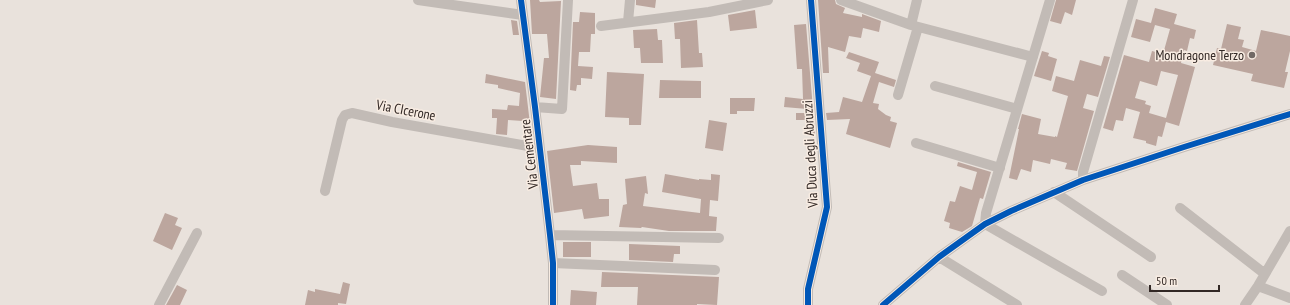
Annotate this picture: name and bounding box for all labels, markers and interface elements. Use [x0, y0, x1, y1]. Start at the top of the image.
place label: Mondragone Terzo [1155, 46, 1244, 64]
marker: Mondragone Terzo [1247, 50, 1257, 60]
street label: Via CIcerone [374, 95, 437, 125]
street label: Via Duca degli Abruzzi [798, 100, 822, 209]
street label: Via Cementare [516, 118, 542, 191]
scale bar [1150, 267, 1219, 293]
text: 50 m [1156, 273, 1177, 288]

